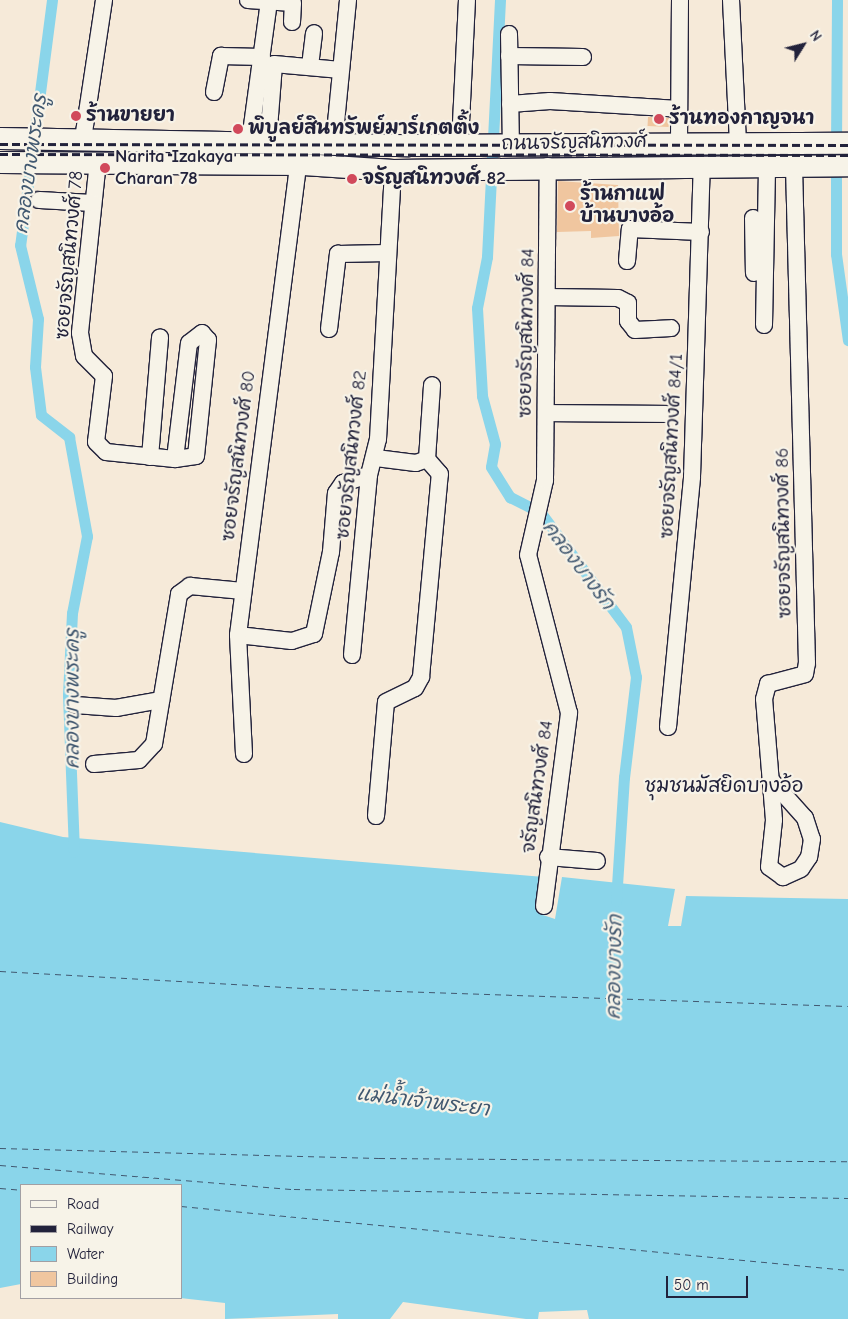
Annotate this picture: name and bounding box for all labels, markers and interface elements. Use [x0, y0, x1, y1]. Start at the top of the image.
north arrow [778, 20, 828, 70]
text: N [806, 27, 825, 45]
water label: คลองบางพระครู [8, 93, 52, 235]
place label: ร้านขายยา [86, 105, 175, 127]
place label: ร้านทองกาญจนา [669, 108, 814, 130]
marker: ร้านขายยา [70, 110, 82, 122]
marker: ร้านทองกาญจนา [653, 113, 665, 125]
place label: พิบูลย์สินทรัพย์มาร์เกตติ้ง [248, 118, 479, 140]
marker: พิบูลย์สินทรัพย์มาร์เกตติ้ง [232, 123, 244, 135]
street label: ถนนจรัญสนิทวงศ์ [501, 130, 647, 156]
place label: Narita Izakaya Charan 78 [115, 146, 233, 190]
marker: Narita Izakaya Charan 78 [99, 162, 111, 174]
place label: จรัญสนิทวงศ์ 82 [362, 168, 506, 190]
street label: ซอยจรัญสนิทวงศ์ 78 [51, 170, 89, 340]
marker: จรัญสนิทวงศ์ 82 [346, 173, 358, 185]
place label: ร้านกาแฟ บ้านบางอ้อ [580, 184, 674, 228]
marker: ร้านกาแฟ บ้านบางอ้อ [564, 200, 576, 212]
street label: ซอยจรัญสนิทวงศ์ 84 [514, 248, 540, 418]
street label: ซอยจรัญสนิทวงศ์ 84/1 [656, 353, 688, 539]
street label: ซอยจรัญสนิทวงศ์ 80 [217, 369, 261, 543]
street label: ซอยจรัญสนิทวงศ์ 82 [332, 369, 372, 541]
street label: ซอยจรัญสนิทวงศ์ 86 [771, 448, 797, 618]
water label: คลองบางรัก [538, 516, 620, 614]
water label: คลองบางพระครู [60, 629, 84, 769]
street label: จรัญสนิทวงศ์ 84 [517, 719, 559, 855]
district label: ชุมชนมัสยิดบางอ้อ [644, 773, 804, 797]
water label: คลองบางรัก [601, 914, 627, 1020]
water label: แม่น้ำเจ้าพระยา [355, 1081, 491, 1121]
legend [20, 1184, 182, 1299]
text: Road [67, 1195, 99, 1213]
text: Railway [67, 1220, 113, 1238]
text: Water [67, 1245, 104, 1263]
scale bar [668, 1266, 750, 1298]
text: Building [67, 1270, 118, 1288]
text: 50 m [674, 1276, 709, 1294]

